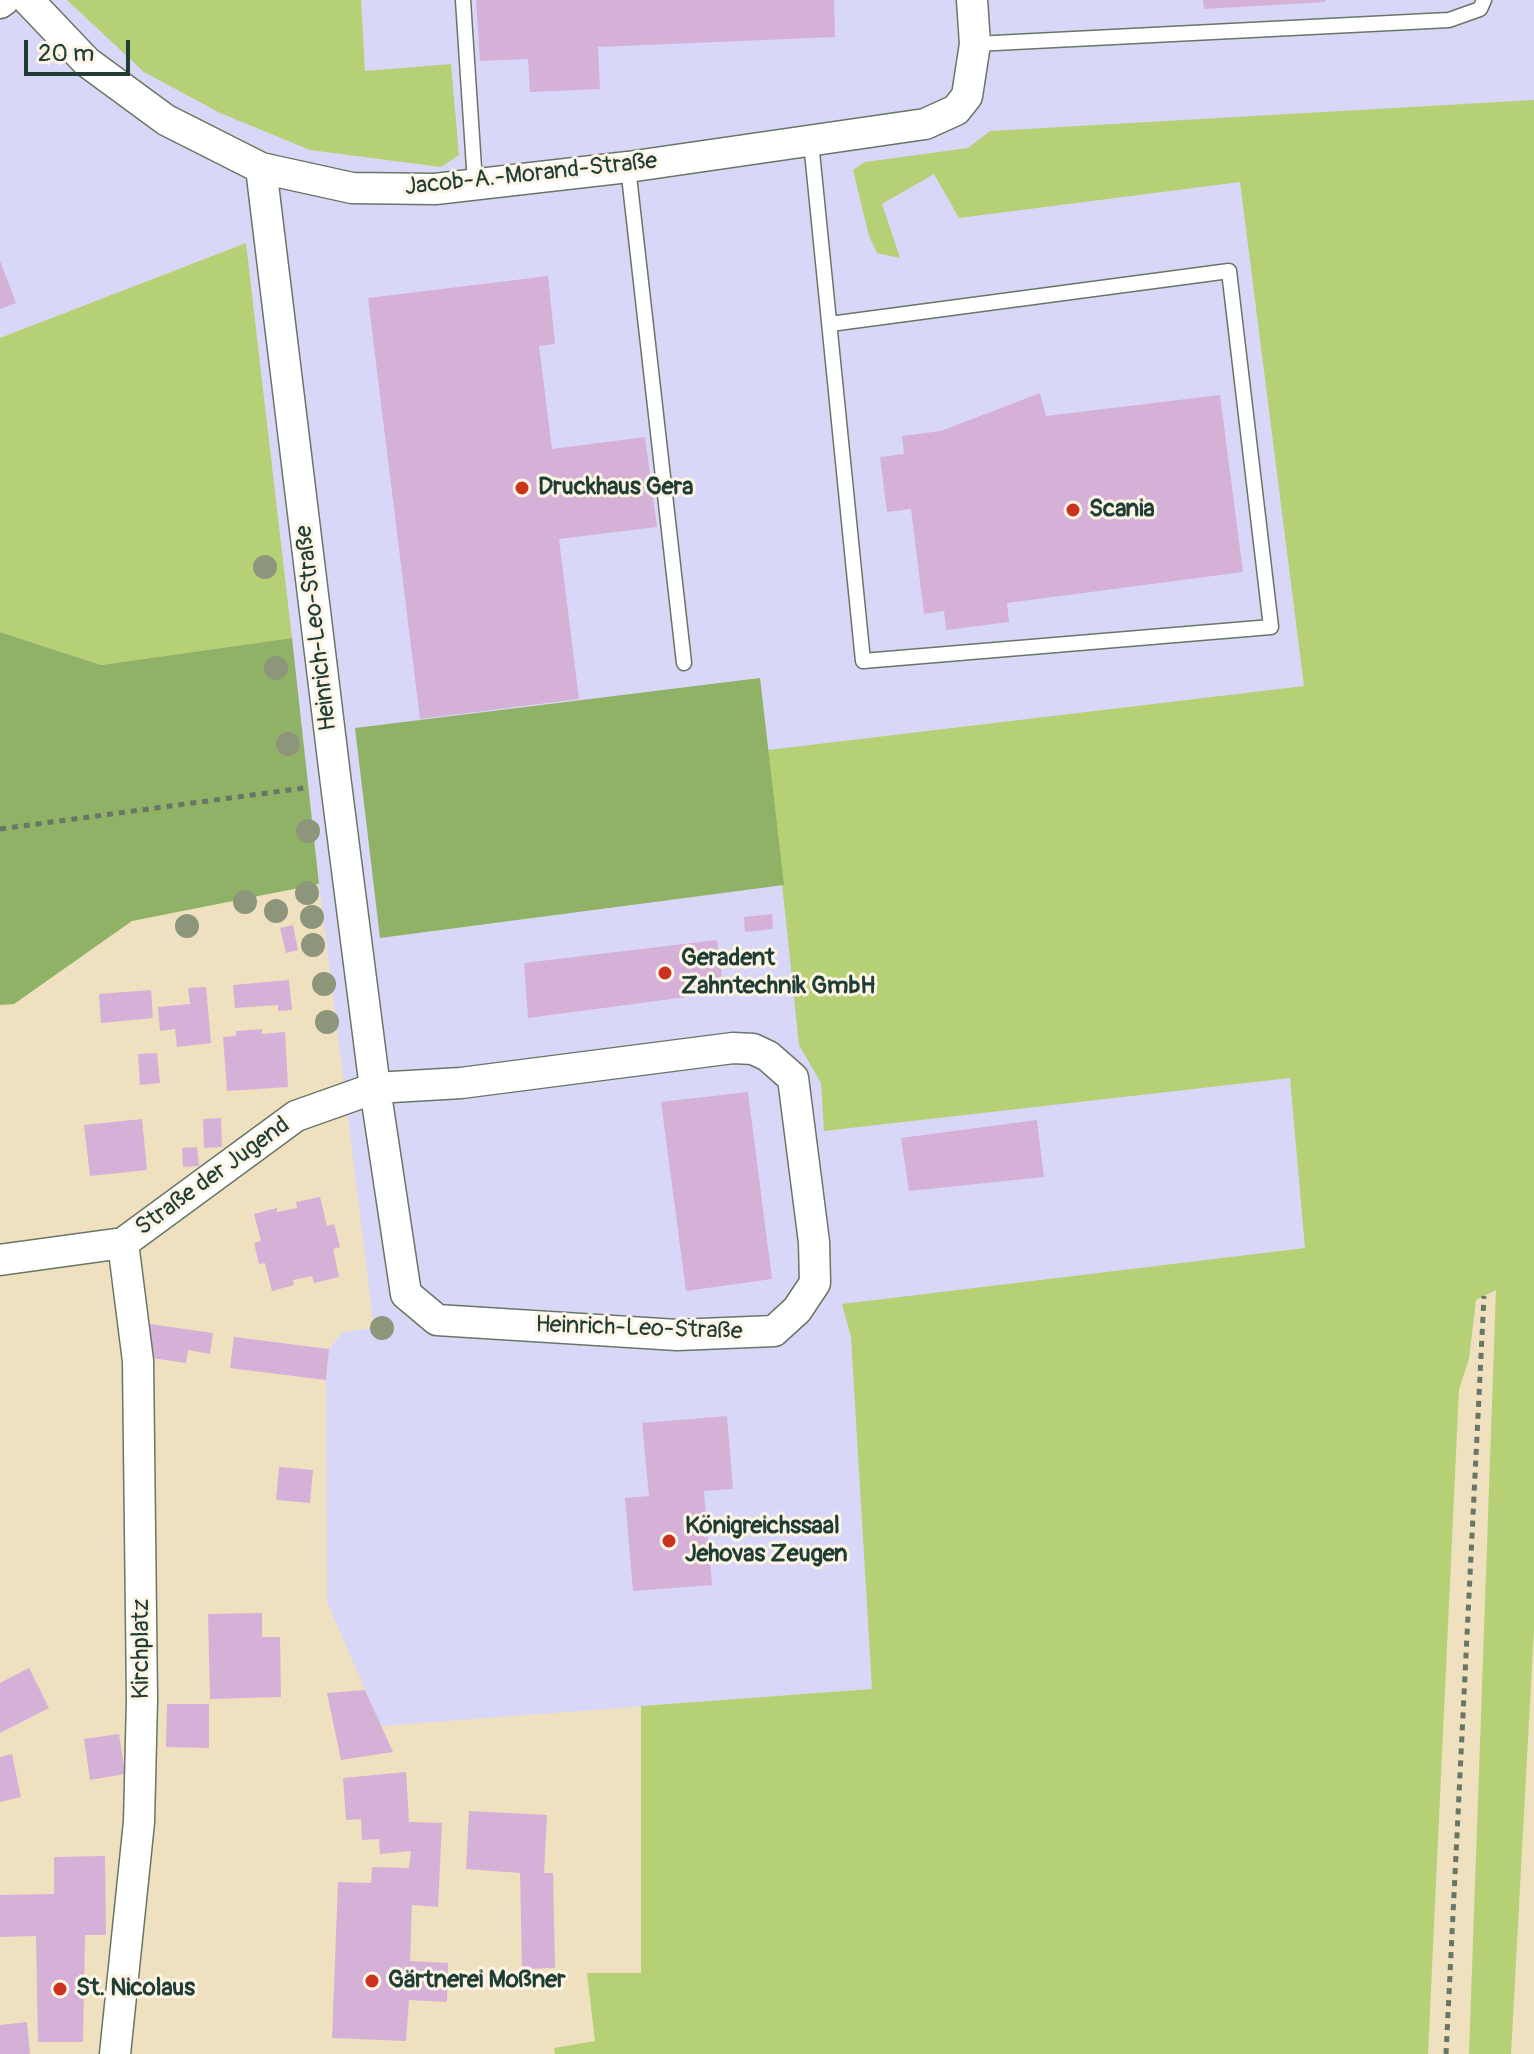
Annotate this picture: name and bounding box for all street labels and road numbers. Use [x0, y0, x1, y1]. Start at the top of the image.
street label: Jacob-A.-Morand-Straße [403, 147, 659, 203]
street label: Heinrich-Leo-Straße [290, 524, 344, 732]
street label: Straße der Jugend [130, 1111, 296, 1243]
street label: Heinrich-Leo-Straße [535, 1311, 743, 1347]
street label: Kirchplatz [128, 1599, 156, 1699]

